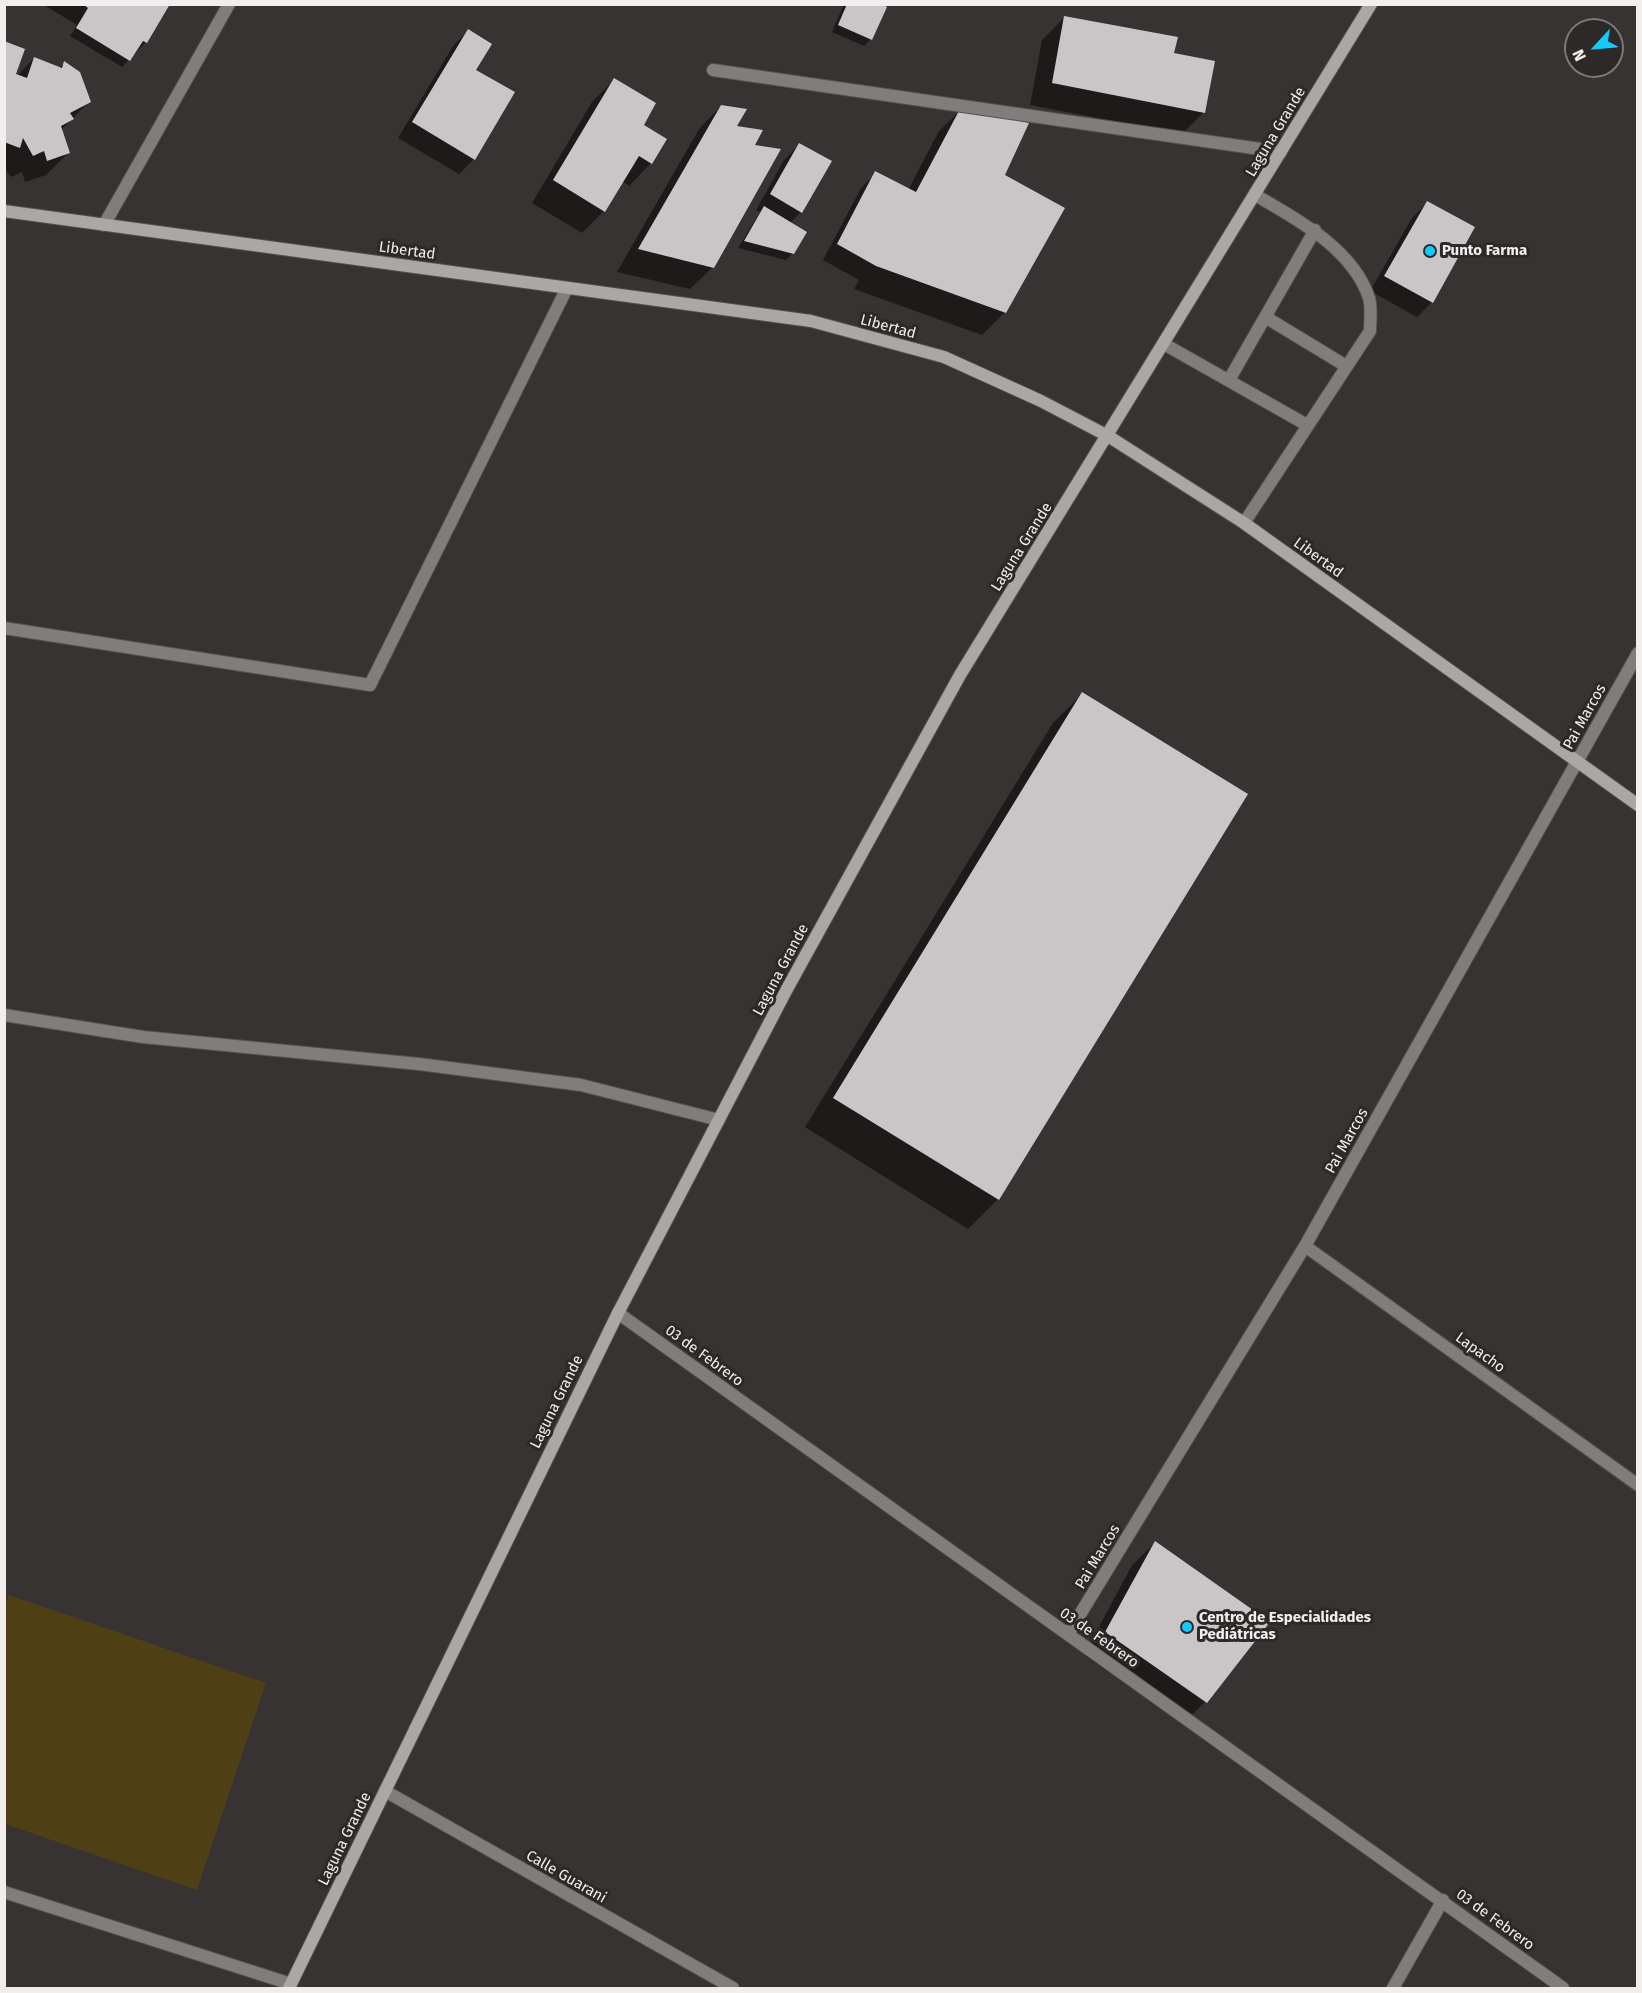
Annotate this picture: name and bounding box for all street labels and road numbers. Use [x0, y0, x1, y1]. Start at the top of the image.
street label: Laguna Grande [1242, 84, 1310, 180]
street label: Libertad [378, 238, 436, 264]
street label: Libertad [858, 311, 918, 343]
street label: Laguna Grande [987, 499, 1057, 595]
street label: Libertad [1290, 534, 1346, 582]
street label: Pai Marcos [1560, 681, 1610, 753]
street label: Laguna Grande [749, 921, 813, 1019]
street label: Pai Marcos [1322, 1105, 1372, 1177]
street label: 03 de Febrero [661, 1322, 747, 1390]
street label: Lapacho [1452, 1329, 1508, 1377]
street label: Laguna Grande [527, 1352, 587, 1452]
street label: Pai Marcos [1072, 1521, 1124, 1593]
street label: 03 de Febrero [1056, 1604, 1142, 1672]
street label: Laguna Grande [315, 1789, 375, 1889]
street label: Calle Guarani [523, 1847, 609, 1907]
street label: 03 de Febrero [1452, 1886, 1538, 1954]

